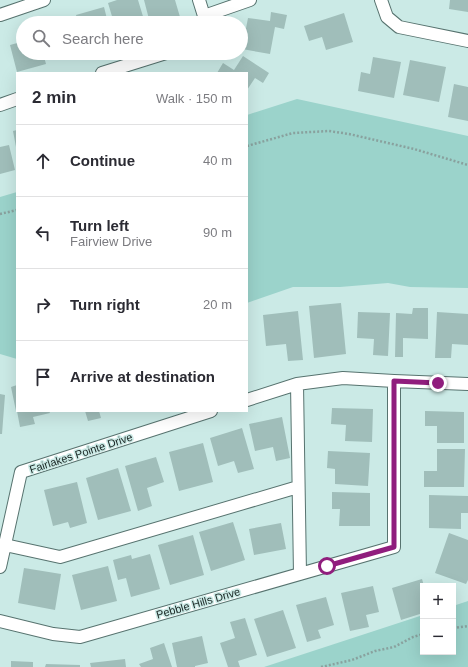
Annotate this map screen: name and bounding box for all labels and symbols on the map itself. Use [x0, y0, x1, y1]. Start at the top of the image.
route end [429, 374, 447, 392]
street label: Fairlakes Pointe Drive [28, 431, 134, 475]
route start [318, 557, 336, 575]
street label: Pebble Hills Drive [155, 585, 241, 621]

